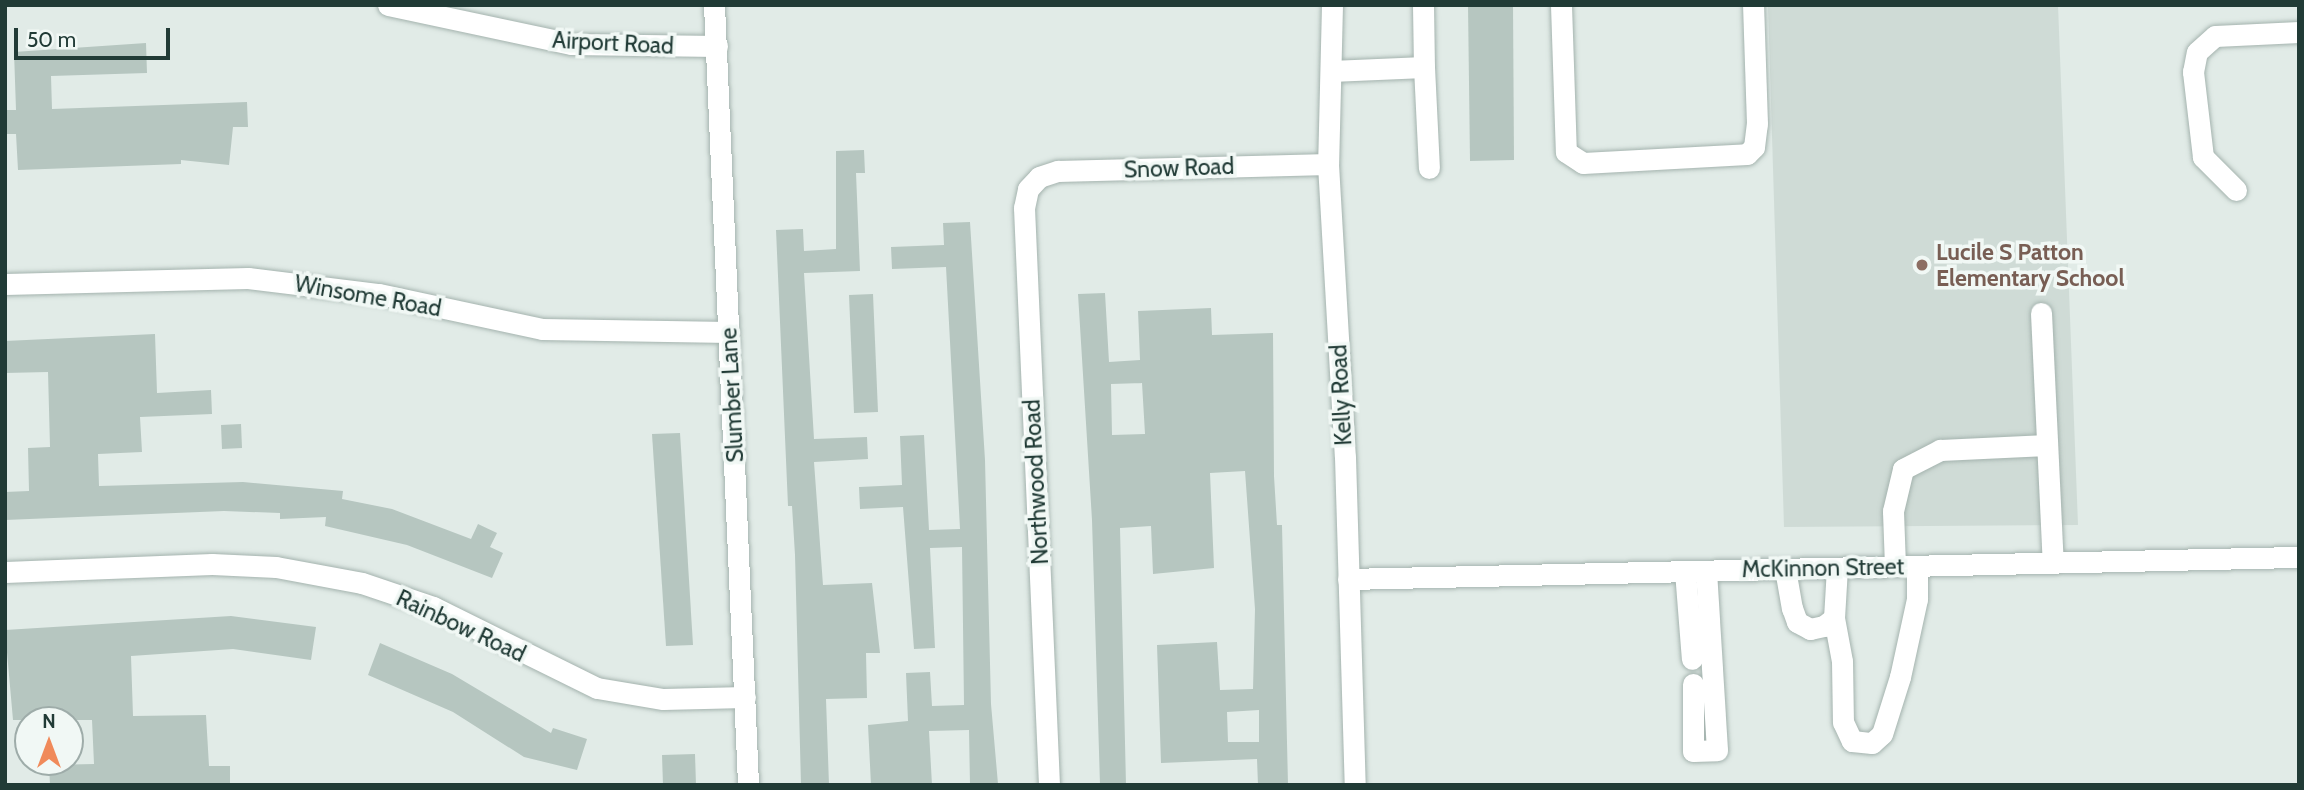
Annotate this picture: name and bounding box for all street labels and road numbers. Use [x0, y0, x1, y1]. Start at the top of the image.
street label: Airport Road [551, 26, 675, 60]
street label: Snow Road [1123, 152, 1235, 184]
street label: Winsome Road [292, 270, 444, 322]
street label: Slumber Lane [715, 327, 749, 463]
street label: Kelly Road [1325, 344, 1357, 446]
street label: Northwood Road [1018, 399, 1054, 565]
street label: McKinnon Street [1741, 553, 1905, 583]
street label: Rainbow Road [392, 584, 530, 668]

